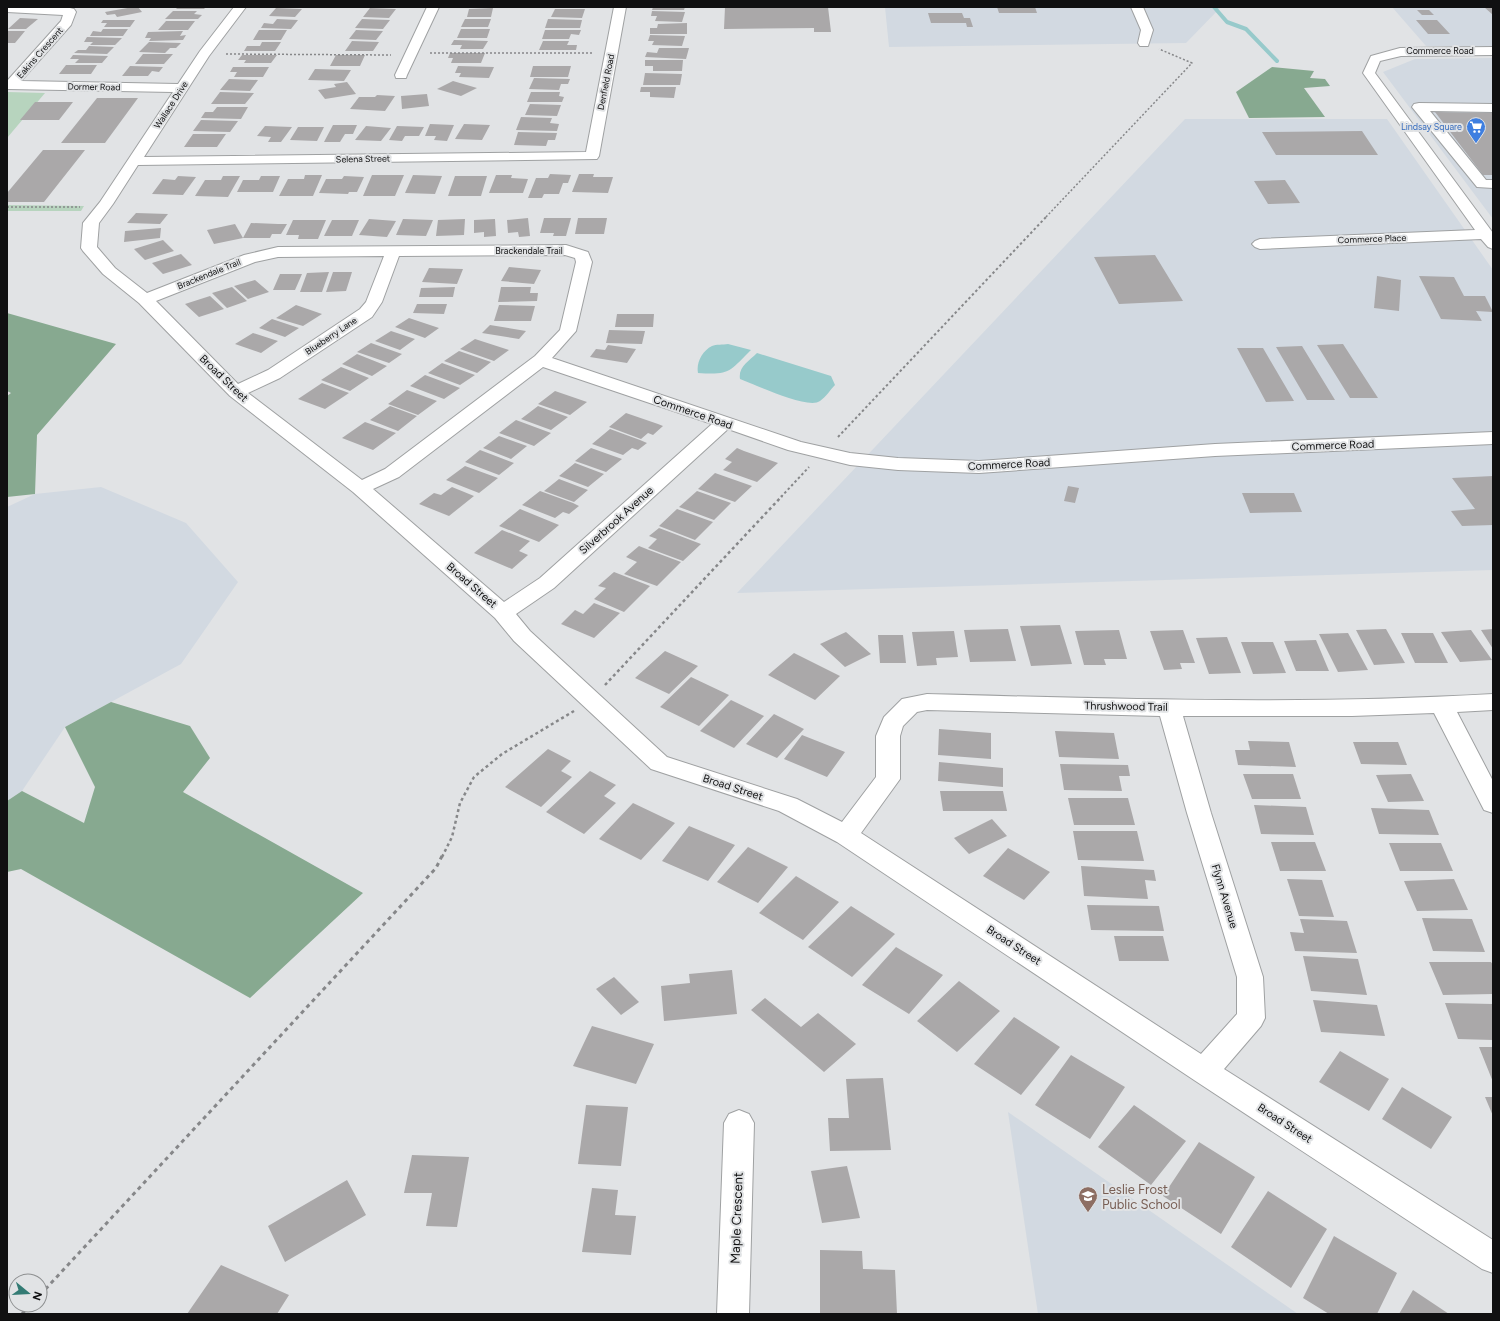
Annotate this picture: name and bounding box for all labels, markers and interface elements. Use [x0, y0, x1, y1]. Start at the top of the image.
street label: Eakins Crescent [14, 24, 65, 81]
street label: Commerce Road [1406, 45, 1474, 56]
street label: Denfield Road [595, 53, 616, 111]
street label: Wallace Drive [151, 79, 190, 130]
street label: Dormer Road [67, 81, 121, 92]
supermarket icon: Lindsay Square [1465, 116, 1487, 144]
place label: Lindsay Square [1401, 121, 1462, 132]
street label: Selena Street [336, 153, 391, 164]
street label: Commerce Place [1338, 232, 1407, 245]
street label: Brackendale Trail [495, 245, 563, 256]
street label: Brackendale Trail [175, 256, 242, 291]
street label: Blueberry Lane [303, 314, 359, 357]
street label: Broad Street [197, 352, 251, 405]
street label: Commerce Road [652, 393, 734, 432]
street label: Commerce Road [1291, 438, 1375, 453]
street label: Commerce Road [967, 456, 1051, 473]
street label: Silverbrook Avenue [577, 484, 656, 557]
street label: Broad Street [444, 560, 499, 611]
street label: Thrushwood Trail [1084, 699, 1168, 714]
street label: Broad Street [701, 772, 765, 803]
street label: Flynn Avenue [1209, 863, 1240, 930]
street label: Broad Street [984, 923, 1043, 968]
street label: Broad Street [1255, 1101, 1314, 1146]
street label: Maple Crescent [727, 1172, 746, 1264]
place label: Leslie Frost Public School [1102, 1182, 1181, 1212]
school or university icon: Leslie Frost Public School [1077, 1185, 1099, 1213]
north arrow [8, 1273, 48, 1313]
text: N [30, 1290, 45, 1302]

